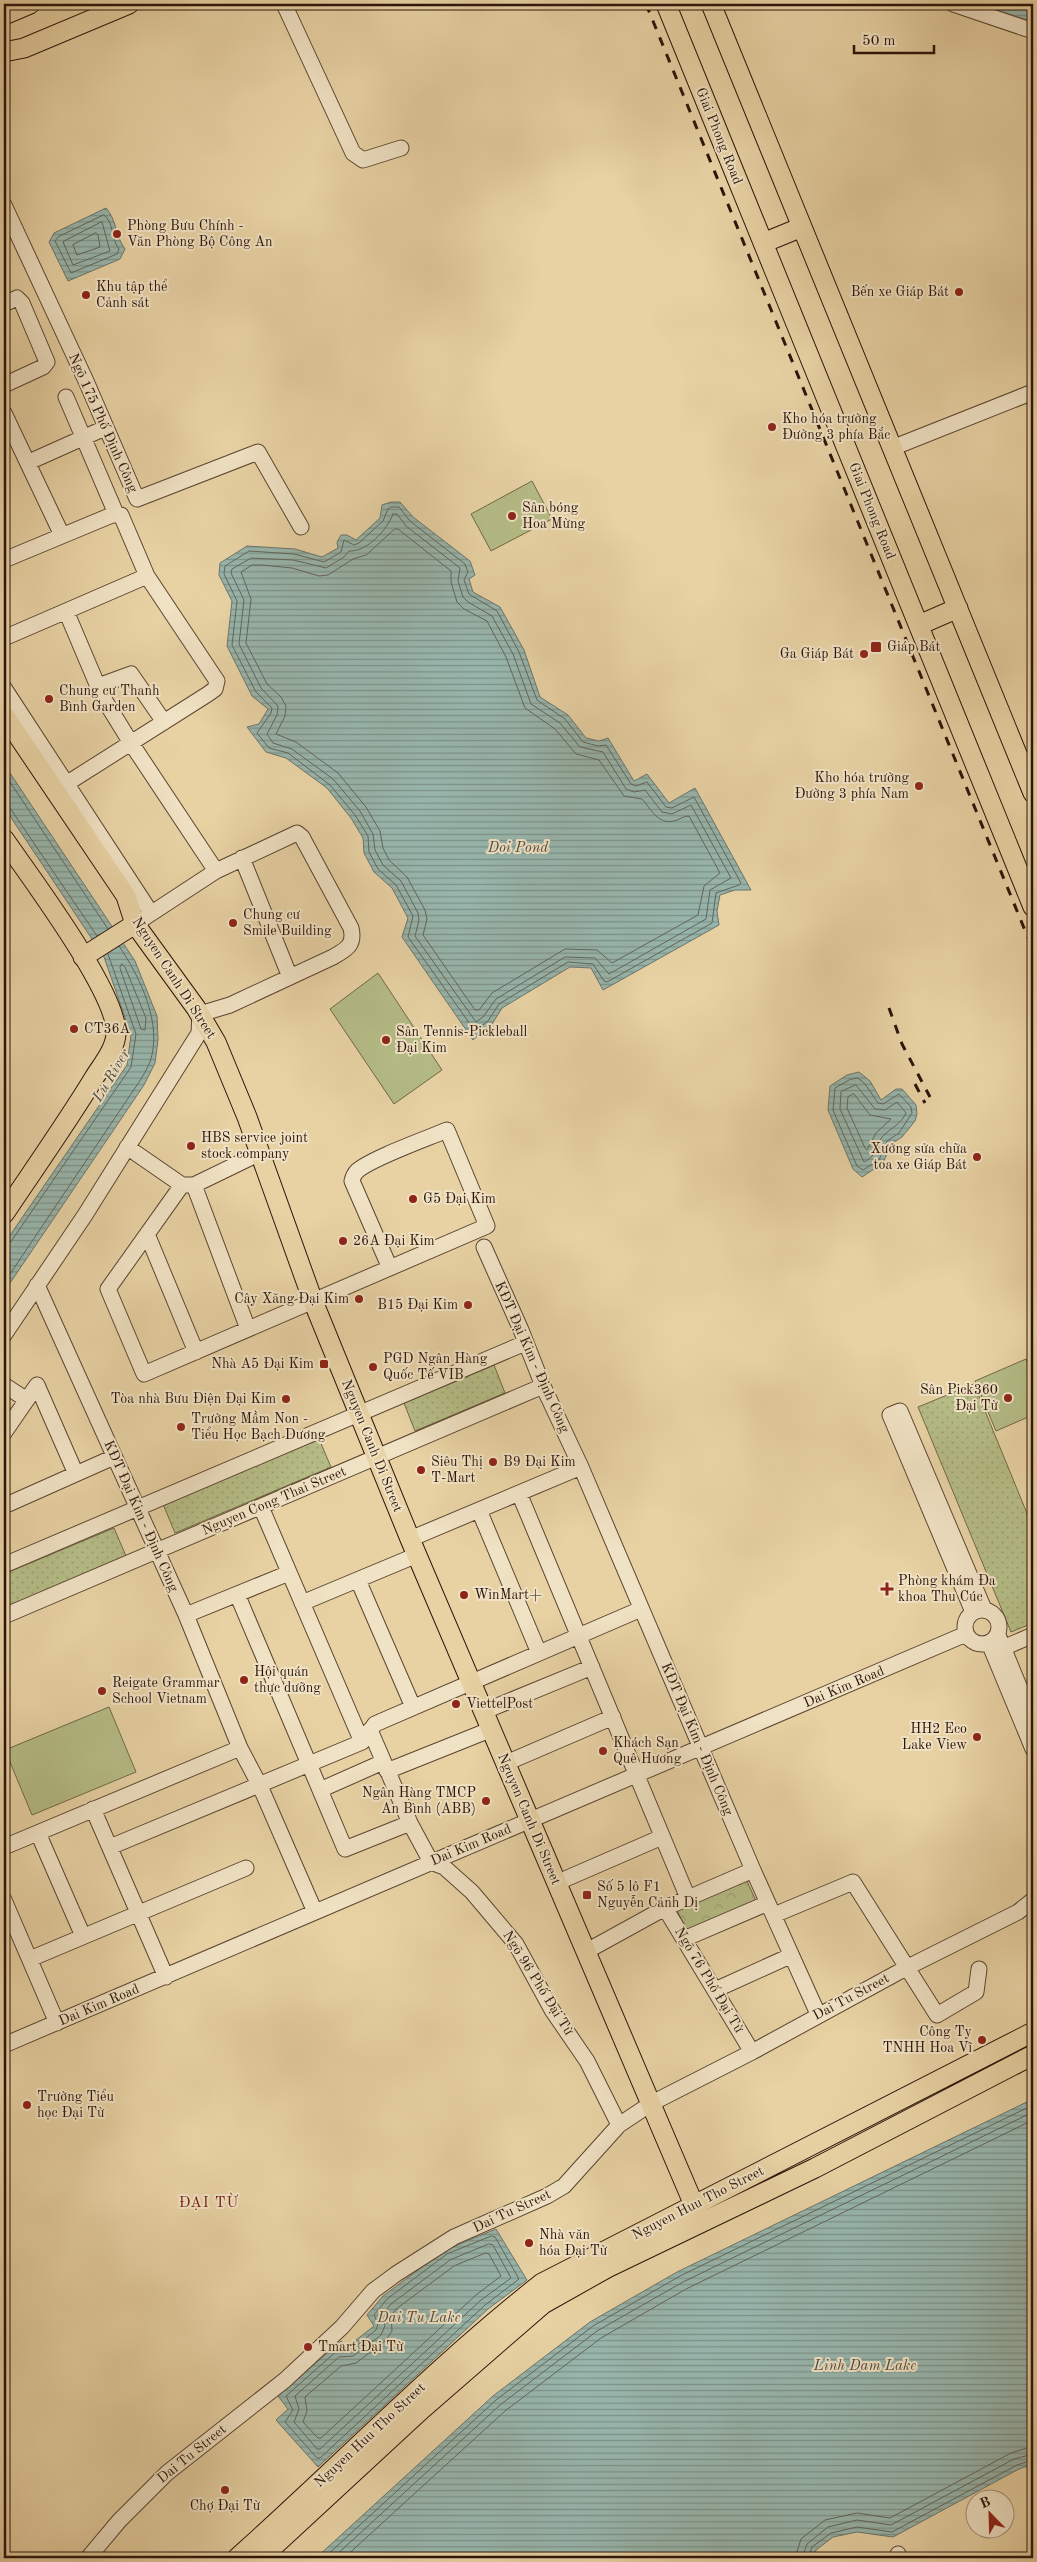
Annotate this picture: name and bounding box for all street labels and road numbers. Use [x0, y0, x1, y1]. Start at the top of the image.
street label: Giai Phong Road [693, 86, 745, 186]
street label: Ngõ 175 Phố Định Công [66, 351, 141, 495]
street label: Giai Phong Road [846, 461, 898, 561]
street label: Nguyen Canh Di Street [130, 915, 218, 1041]
street label: KĐT Đại Kim - Định Công [492, 1279, 572, 1435]
street label: Nguyen Canh Di Street [339, 1378, 405, 1514]
street label: KĐT Đại Kim - Định Công [101, 1438, 181, 1594]
street label: Nguyen Cong Thai Street [200, 1464, 348, 1538]
street label: KĐT Đại Kim - Định Công [658, 1661, 736, 1818]
street label: Dai Kim Road [802, 1664, 886, 1710]
street label: Nguyen Canh Di Street [495, 1751, 563, 1887]
street label: Dai Kim Road [429, 1822, 513, 1868]
street label: Ngõ 76 Phố Đại Từ [672, 1924, 747, 2036]
street label: Ngõ 96 Phố Đại Từ [500, 1928, 577, 2038]
street label: Dai Tu Street [811, 1971, 891, 2023]
street label: Dai Kim Road [57, 1982, 141, 2028]
street label: Nguyen Huu Tho Street [630, 2164, 766, 2242]
street label: Dai Tu Street [471, 2187, 553, 2235]
street label: Nguyen Huu Tho Street [312, 2380, 428, 2490]
street label: Dai Tu Street [155, 2422, 229, 2486]

